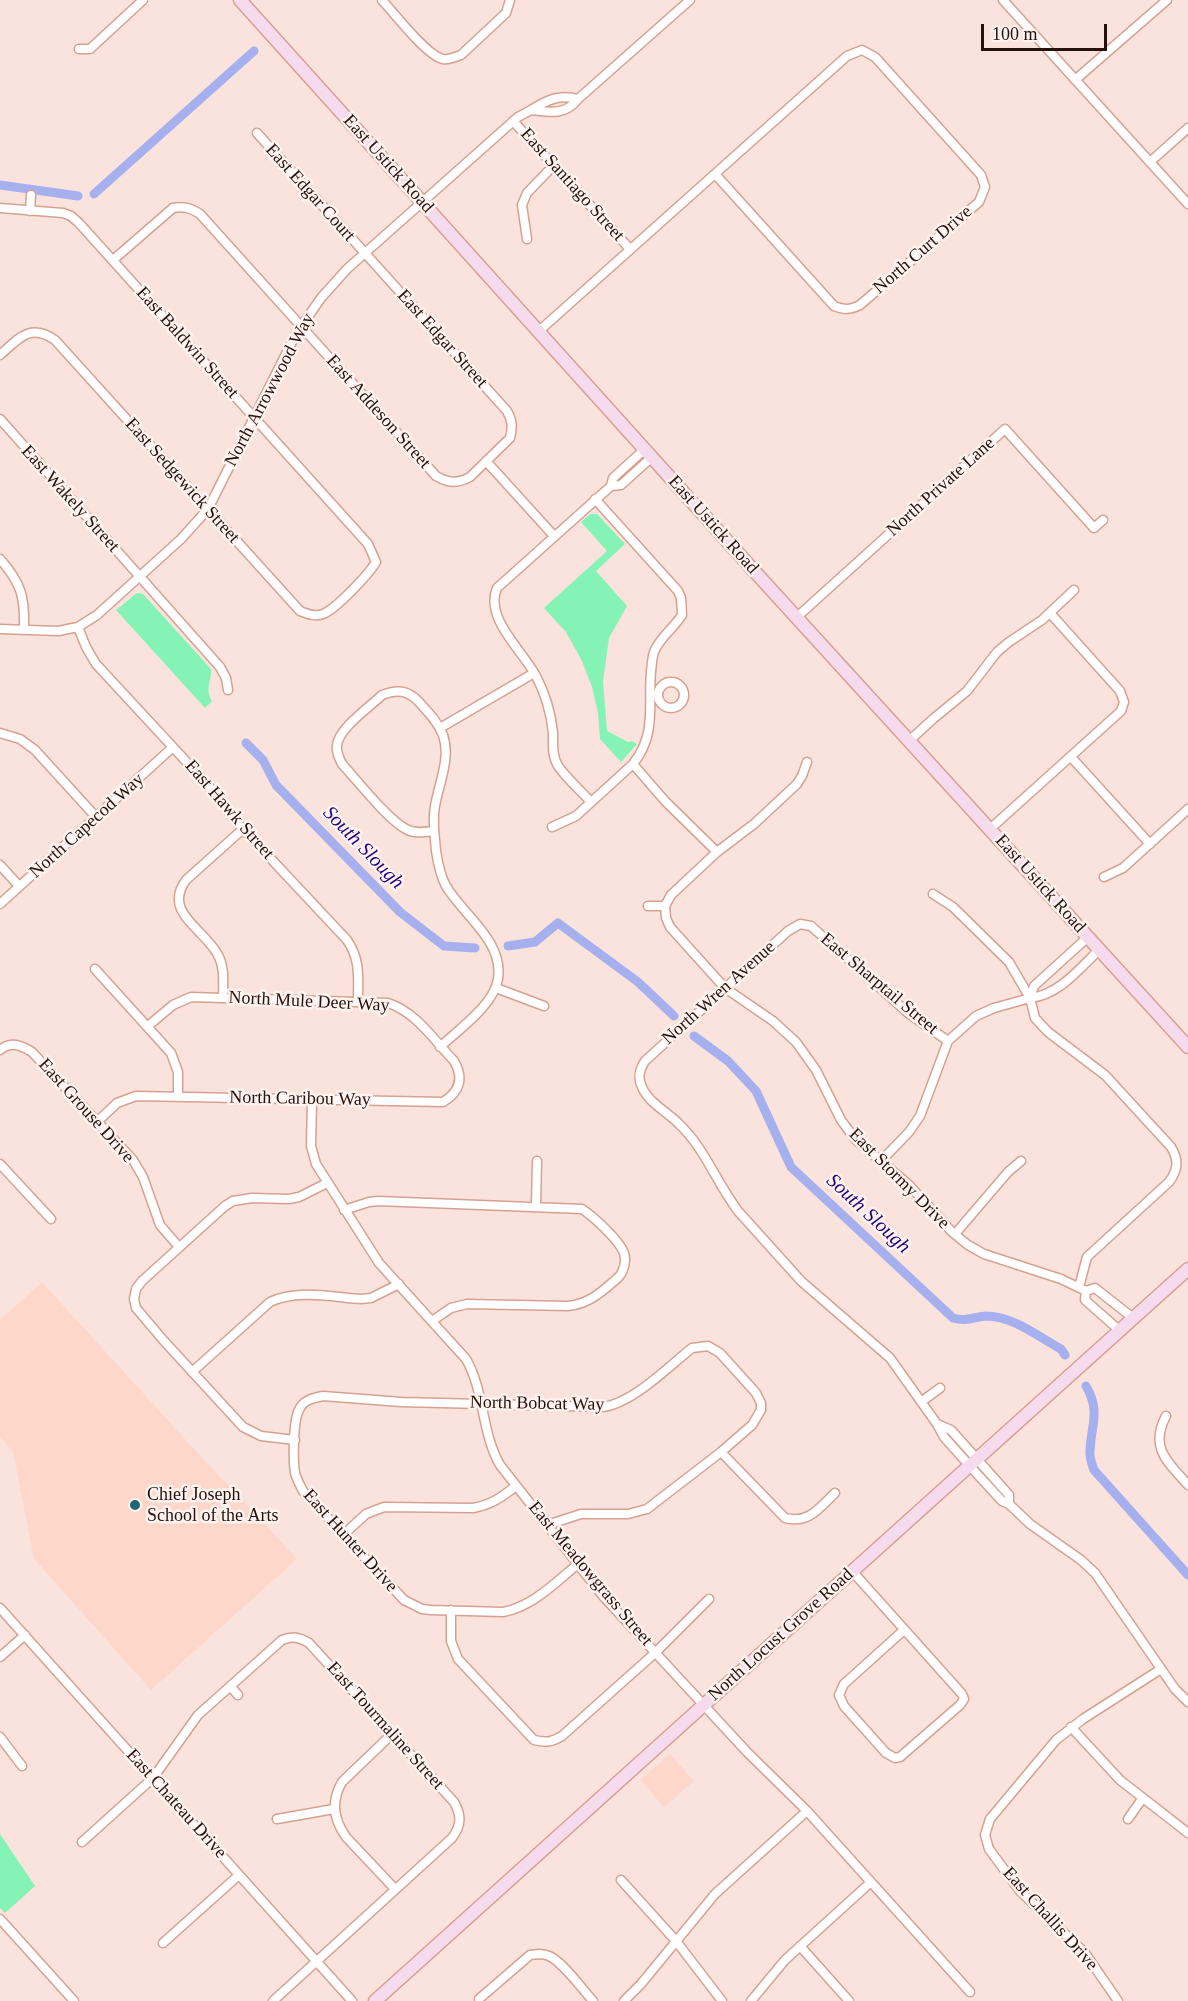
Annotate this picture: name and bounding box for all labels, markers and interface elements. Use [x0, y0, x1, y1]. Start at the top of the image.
scale bar [984, 12, 1110, 50]
text: 100 m [992, 24, 1038, 44]
street label: East Ustick Road [338, 110, 438, 218]
street label: East Santiago Street [515, 124, 629, 246]
street label: East Edgar Court [260, 140, 360, 246]
street label: North Curt Drive [869, 201, 977, 299]
street label: East Baldwin Street [131, 283, 243, 403]
street label: East Edgar Street [392, 285, 492, 393]
street label: North Arrowwood Way [220, 310, 320, 470]
street label: East Addeson Street [321, 351, 435, 473]
street label: East Sedgewick Street [120, 414, 244, 548]
street label: North Private Lane [883, 433, 999, 541]
street label: East Wakely Street [16, 441, 124, 557]
street label: East Ustick Road [663, 471, 763, 579]
street label: East Hawk Street [180, 756, 278, 864]
street label: North Capecod Way [25, 769, 149, 883]
water label: South Slough [318, 801, 408, 895]
street label: East Ustick Road [990, 830, 1090, 938]
street label: East Sharptail Street [816, 928, 942, 1040]
street label: North Wren Avenue [658, 936, 780, 1050]
street label: North Mule Deer Way [228, 987, 390, 1017]
street label: East Grouse Drive [33, 1054, 139, 1168]
street label: North Caribou Way [229, 1087, 371, 1111]
street label: East Stormy Drive [844, 1124, 954, 1234]
water label: South Slough [821, 1169, 915, 1259]
street label: North Bobcat Way [470, 1392, 604, 1416]
place label: Chief Joseph School of the Arts [147, 1484, 278, 1526]
street label: East Hunter Drive [298, 1485, 402, 1597]
street label: East Meadowgrass Street [523, 1497, 657, 1651]
marker: Chief Joseph School of the Arts [128, 1498, 142, 1512]
street label: North Locust Grove Road [704, 1564, 858, 1706]
street label: East Tourmaline Street [322, 1658, 448, 1794]
street label: East Chateau Drive [121, 1745, 231, 1863]
street label: East Challis Drive [998, 1863, 1102, 1975]

